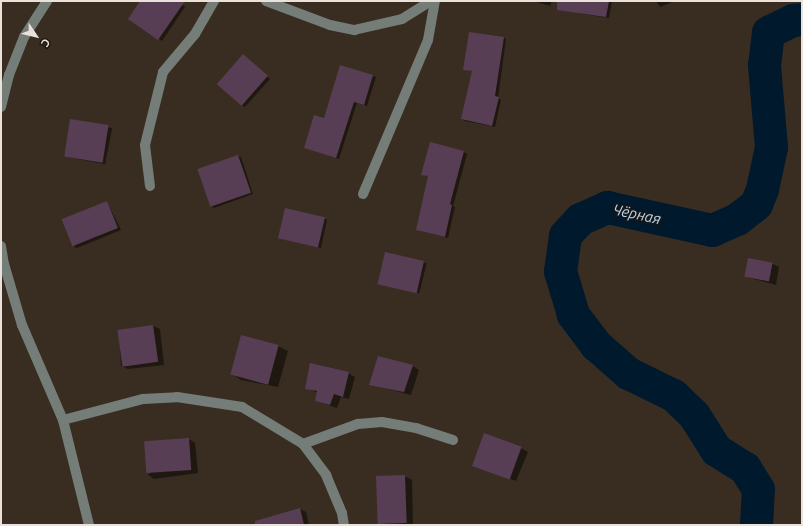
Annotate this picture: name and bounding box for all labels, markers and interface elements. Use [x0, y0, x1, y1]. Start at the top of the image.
north arrow [16, 16, 56, 56]
text: С [39, 37, 53, 49]
water label: Чёрная [611, 200, 663, 228]

